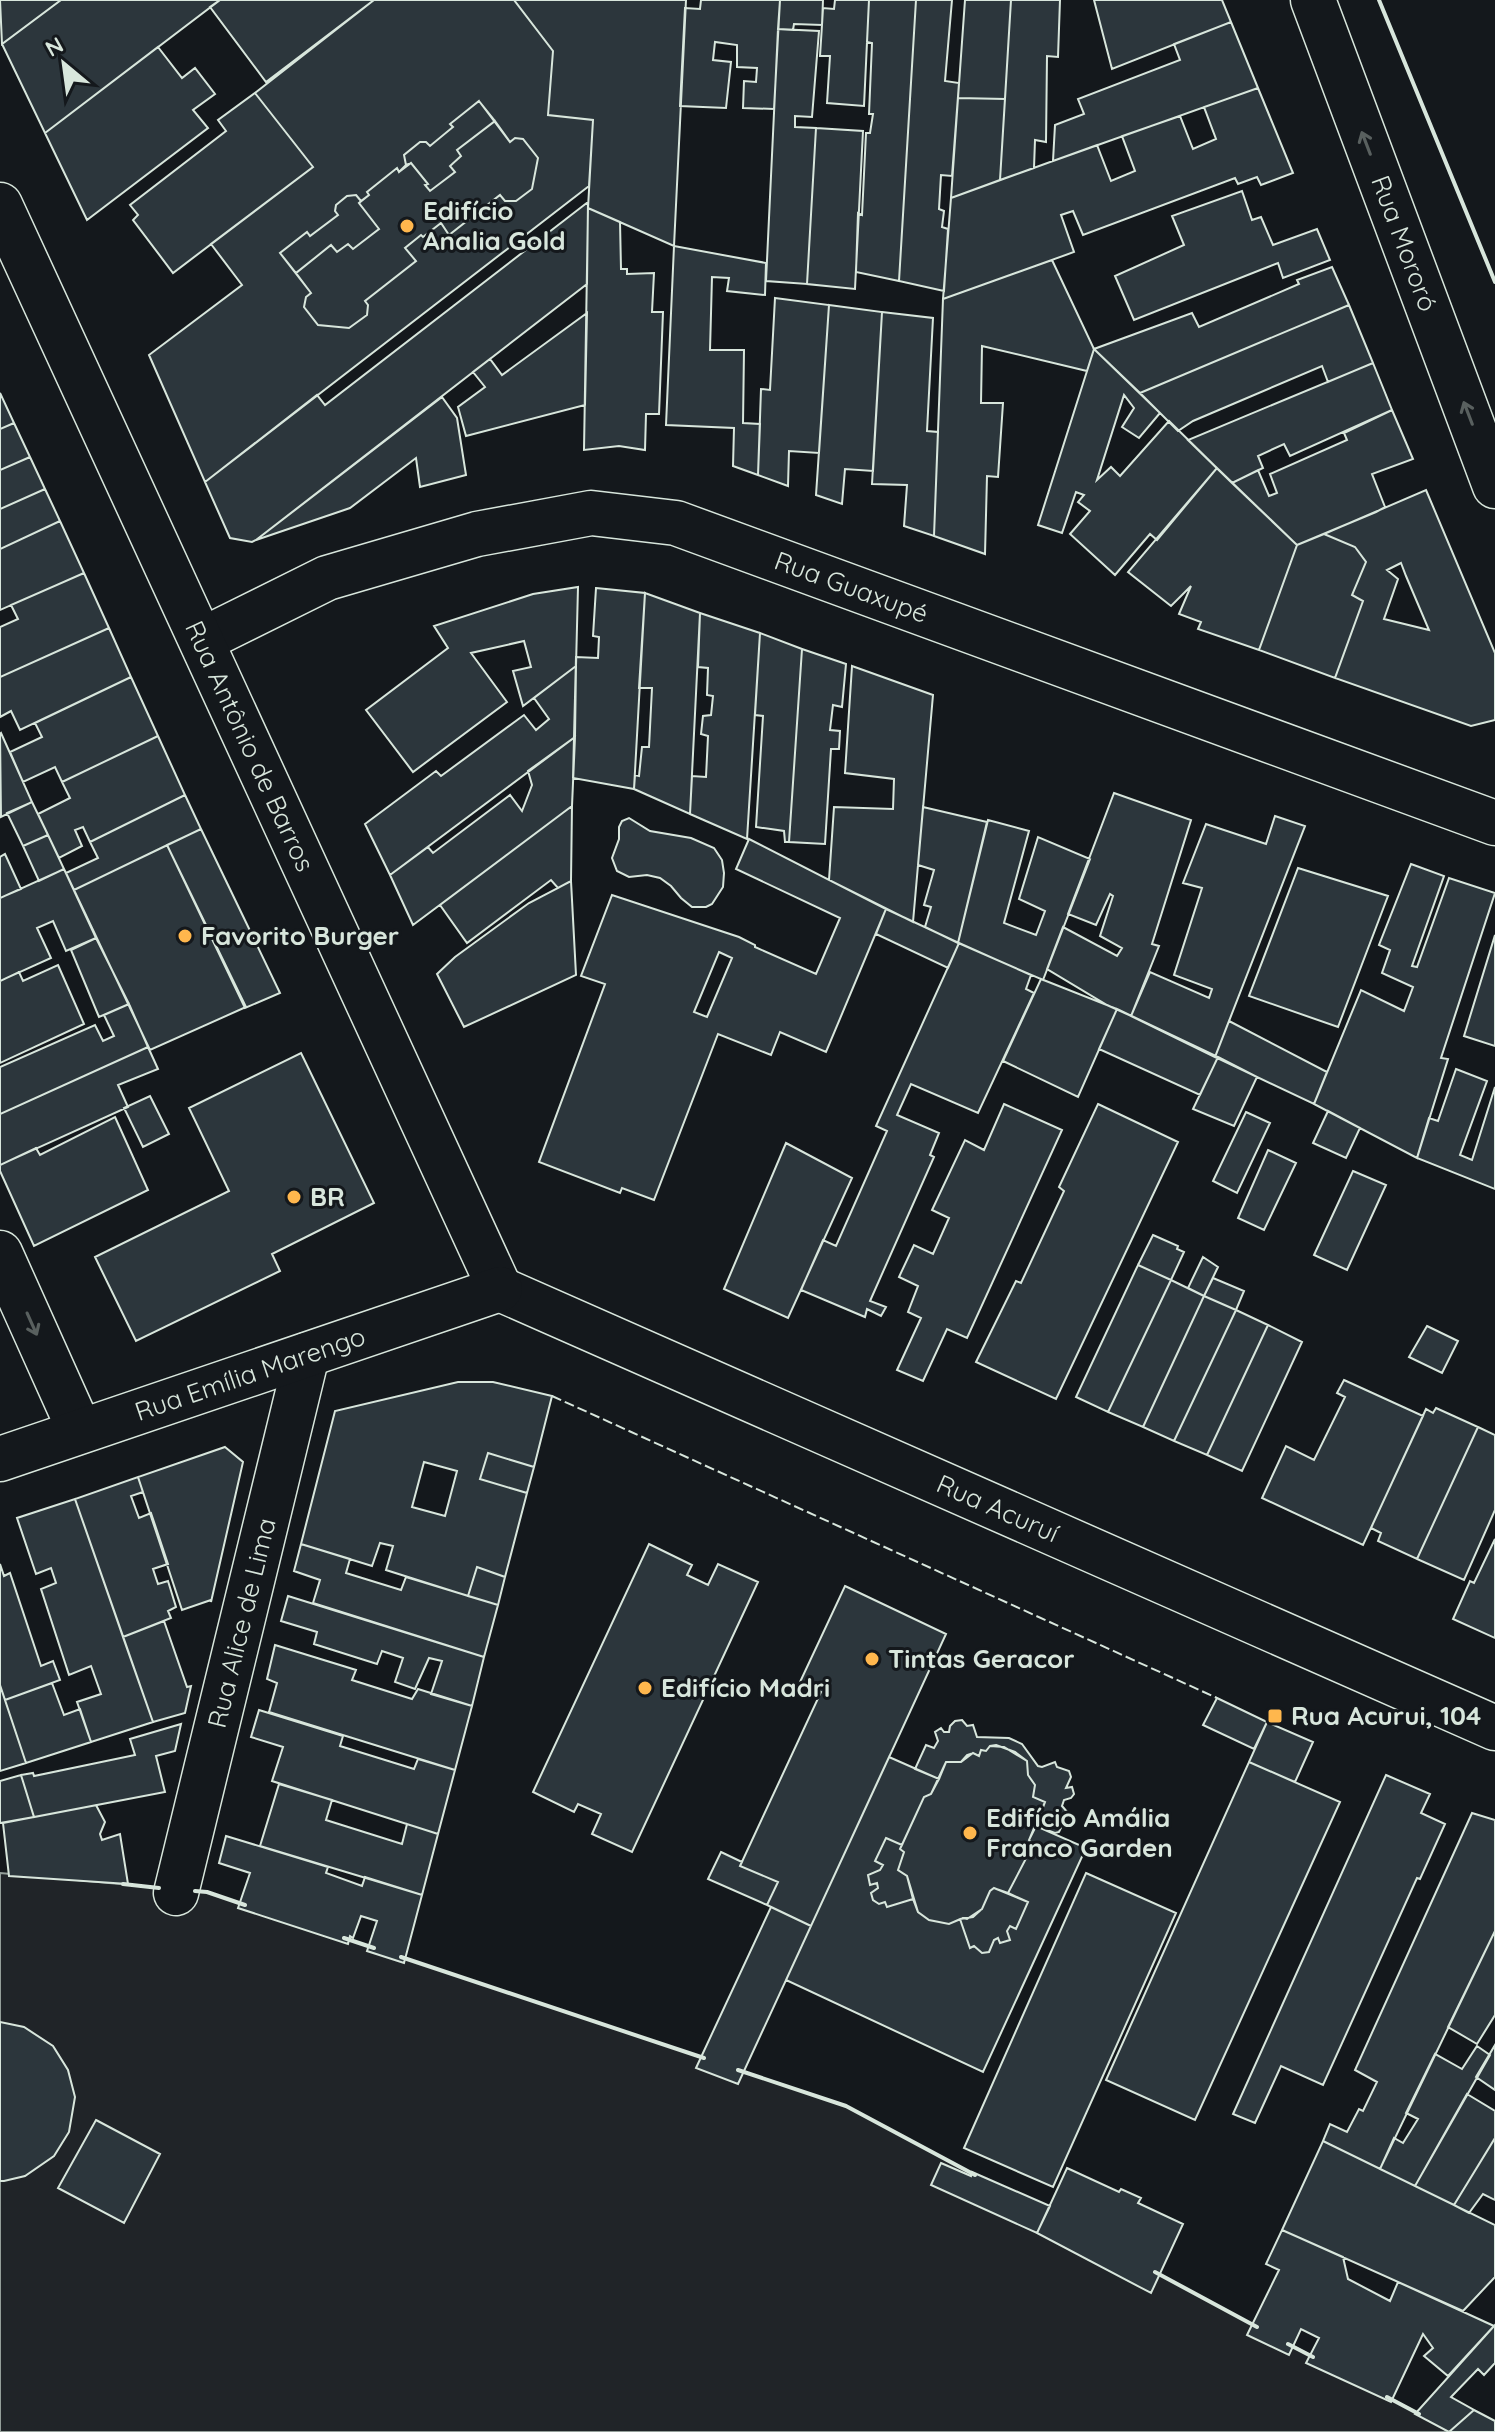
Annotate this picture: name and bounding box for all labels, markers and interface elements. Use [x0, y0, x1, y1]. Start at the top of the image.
north arrow [24, 24, 104, 104]
text: N [40, 30, 68, 63]
one-way arrow [1358, 131, 1372, 156]
street label: Rua Mororó [1364, 171, 1445, 316]
place label: Edifício Analia Gold [423, 194, 566, 257]
marker: Edifício Analia Gold [398, 217, 416, 235]
one-way arrow [1460, 401, 1474, 425]
street label: Rua Guaxupé [770, 544, 933, 630]
street label: Rua Antônio de Barros [178, 615, 322, 877]
place label: Favorito Burger [201, 919, 399, 952]
marker: Favorito Burger [176, 927, 194, 945]
place label: BR [310, 1180, 345, 1213]
marker: BR [285, 1188, 303, 1206]
one-way arrow [25, 1312, 40, 1336]
street label: Rua Emília Marengo [130, 1319, 369, 1428]
street label: Rua Acuruí [932, 1467, 1065, 1550]
street label: Rua Alice de Lima [200, 1514, 283, 1731]
place label: Tintas Geracor [888, 1642, 1074, 1675]
marker: Tintas Geracor [863, 1650, 881, 1668]
place label: Edifício Madri [661, 1671, 830, 1704]
marker: Edifício Madri [636, 1679, 654, 1697]
place label: Rua Acurui, 104 [1291, 1699, 1481, 1732]
marker: Rua Acurui, 104 [1266, 1707, 1284, 1725]
place label: Edifício Amália Franco Garden [986, 1801, 1173, 1864]
marker: Edifício Amália Franco Garden [961, 1824, 979, 1842]

